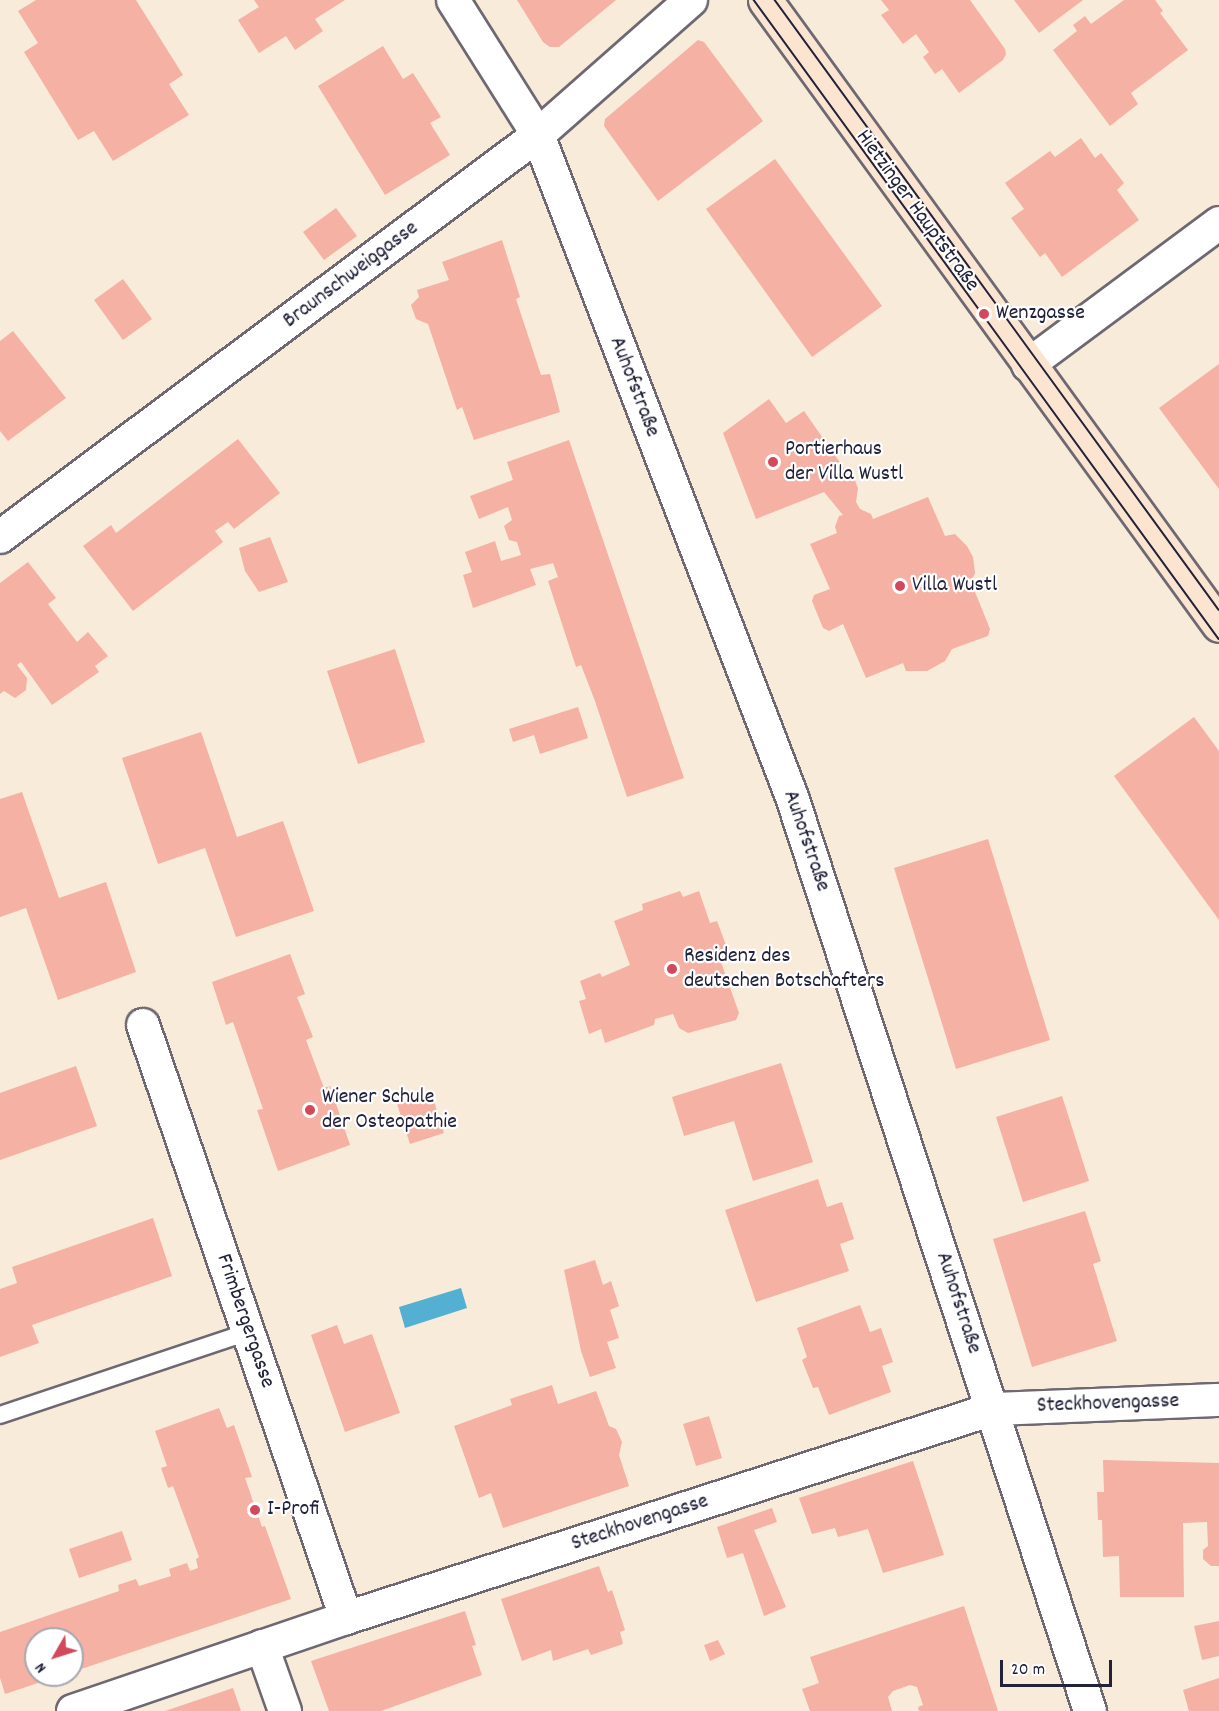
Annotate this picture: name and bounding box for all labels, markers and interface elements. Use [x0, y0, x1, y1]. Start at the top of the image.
street label: Hietzinger Hauptstraße [849, 125, 985, 297]
street label: Braunschweiggasse [278, 216, 424, 334]
place label: Wenzgasse [996, 301, 1085, 327]
marker: Wenzgasse [977, 307, 991, 321]
street label: Auhofstraße [603, 333, 665, 441]
place label: Portierhaus der Villa Wustl [785, 436, 903, 488]
marker: Portierhaus der Villa Wustl [766, 455, 780, 469]
place label: Villa Wustl [912, 573, 997, 599]
marker: Villa Wustl [893, 579, 907, 593]
street label: Auhofstraße [776, 787, 836, 895]
place label: Residenz des deutschen Botschafters [684, 943, 884, 994]
marker: Residenz des deutschen Botschafters [665, 962, 679, 976]
place label: Wiener Schule der Osteopathie [322, 1084, 457, 1136]
marker: Wiener Schule der Osteopathie [303, 1103, 317, 1117]
street label: Auhofstraße [929, 1249, 987, 1357]
street label: Frimbergergasse [210, 1250, 280, 1392]
street label: Steckhovengasse [1036, 1388, 1180, 1420]
street label: Steckhovengasse [568, 1488, 712, 1558]
place label: I-Profi [267, 1497, 319, 1523]
marker: I-Profi [248, 1503, 262, 1517]
north arrow [24, 1627, 84, 1687]
scale bar [1003, 1648, 1116, 1686]
text: N [30, 1657, 53, 1678]
text: 20 m [1011, 1658, 1045, 1683]

